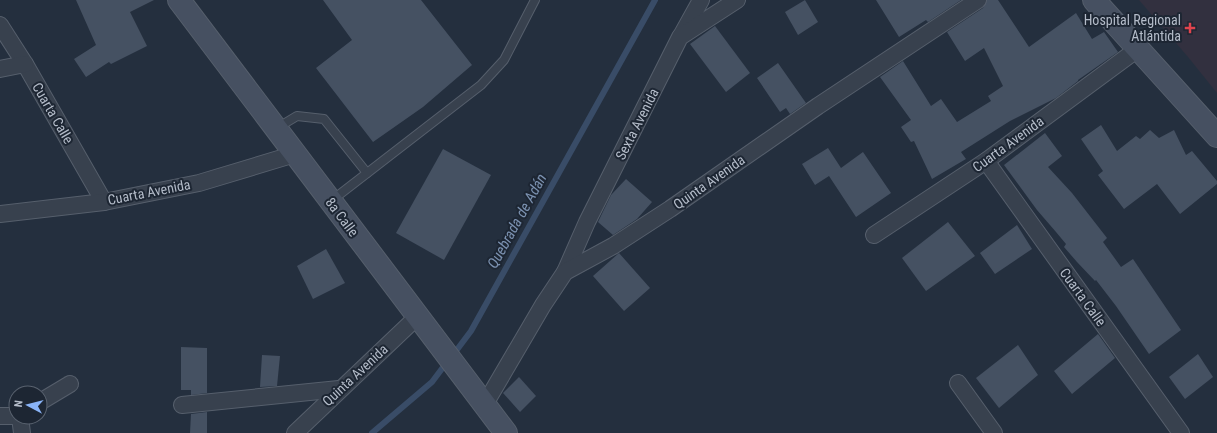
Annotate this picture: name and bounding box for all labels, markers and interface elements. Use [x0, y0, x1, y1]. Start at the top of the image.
place label: Hospital Regional Atlántida [1084, 12, 1181, 44]
marker: Hospital Regional Atlántida [1184, 22, 1196, 34]
street label: Cuarta Calle [29, 80, 77, 147]
street label: Sexta Avenida [612, 86, 662, 162]
street label: Cuarta Avenida [969, 113, 1047, 175]
street label: Quinta Avenida [670, 152, 748, 212]
water label: Quebrada de Adán [484, 170, 550, 272]
street label: Cuarta Avenida [106, 176, 192, 208]
street label: 8a Calle [322, 194, 362, 240]
street label: Cuarta Calle [1057, 265, 1110, 329]
street label: Quinta Avenida [319, 341, 391, 409]
north arrow [8, 385, 48, 425]
text: N [12, 399, 25, 408]

